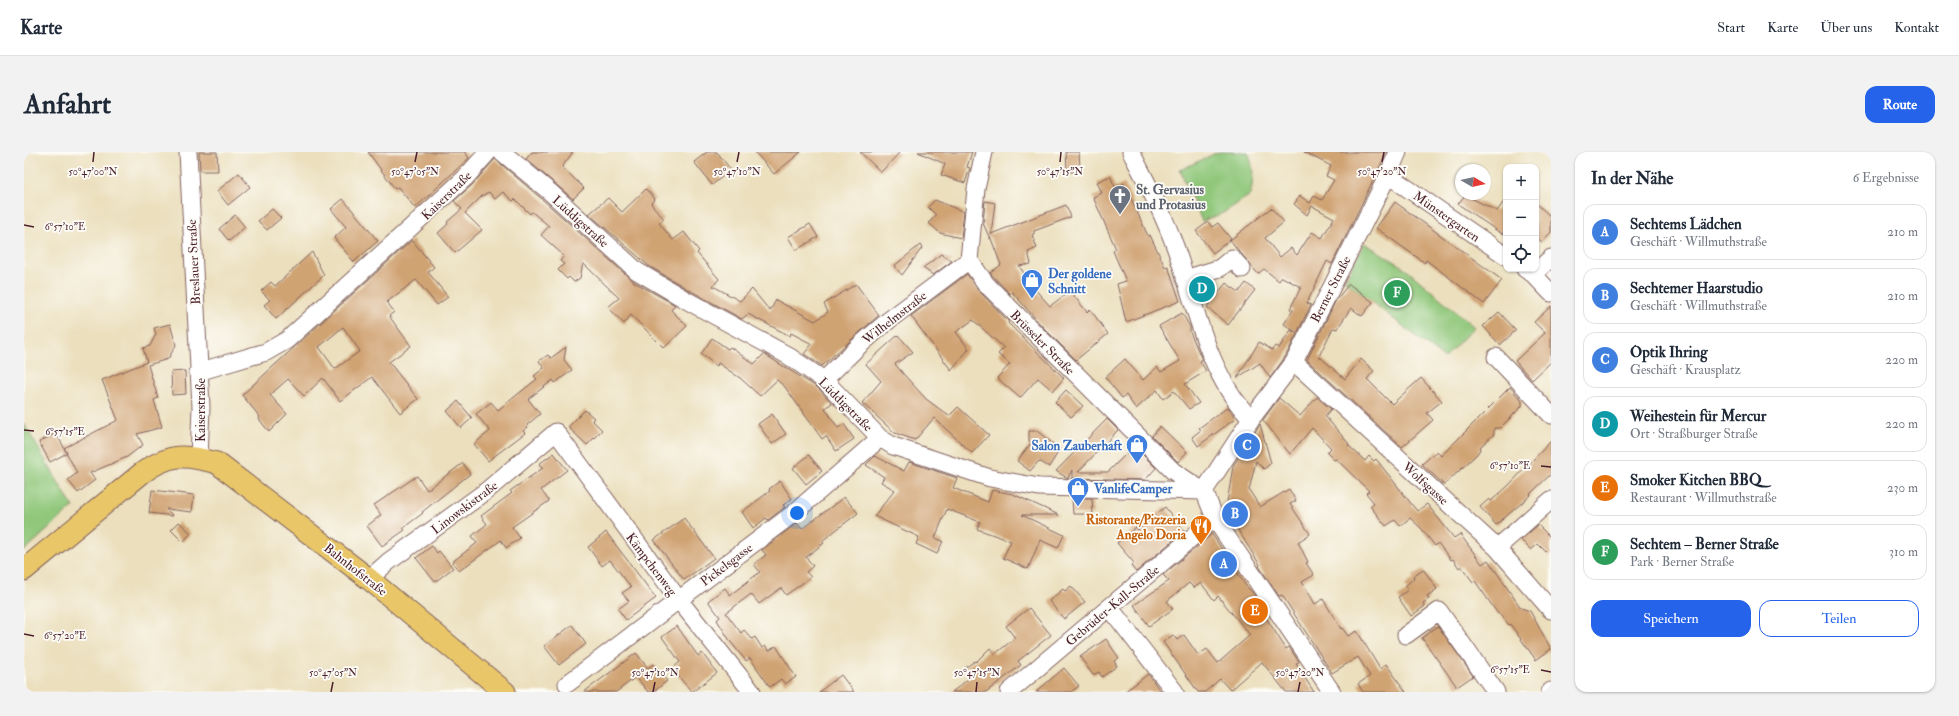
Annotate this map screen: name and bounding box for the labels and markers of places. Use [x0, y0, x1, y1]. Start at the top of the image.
place label: St. Gervasius und Protasius [1135, 182, 1206, 213]
church icon: St. Gervasius und Protasius [1107, 183, 1133, 216]
place label: Der goldene Schnitt [1048, 266, 1112, 297]
shop icon: Der goldene Schnitt [1019, 267, 1045, 300]
pin: D [1189, 274, 1215, 304]
pin: F [1384, 278, 1410, 308]
pin: C [1234, 431, 1260, 461]
shop icon: Salon Zauberhaft [1124, 432, 1150, 465]
place label: Salon Zauberhaft [1031, 438, 1123, 454]
shop icon: VanlifeCamper [1065, 475, 1091, 508]
place label: VanlifeCamper [1093, 481, 1173, 498]
pin: B [1222, 499, 1248, 529]
place label: Ristorante/Pizzeria Angelo Doria [1086, 512, 1187, 544]
restaurant icon: Ristorante/Pizzeria Angelo Doria [1188, 513, 1214, 546]
pin: A [1211, 549, 1237, 579]
pin: E [1242, 596, 1268, 626]

